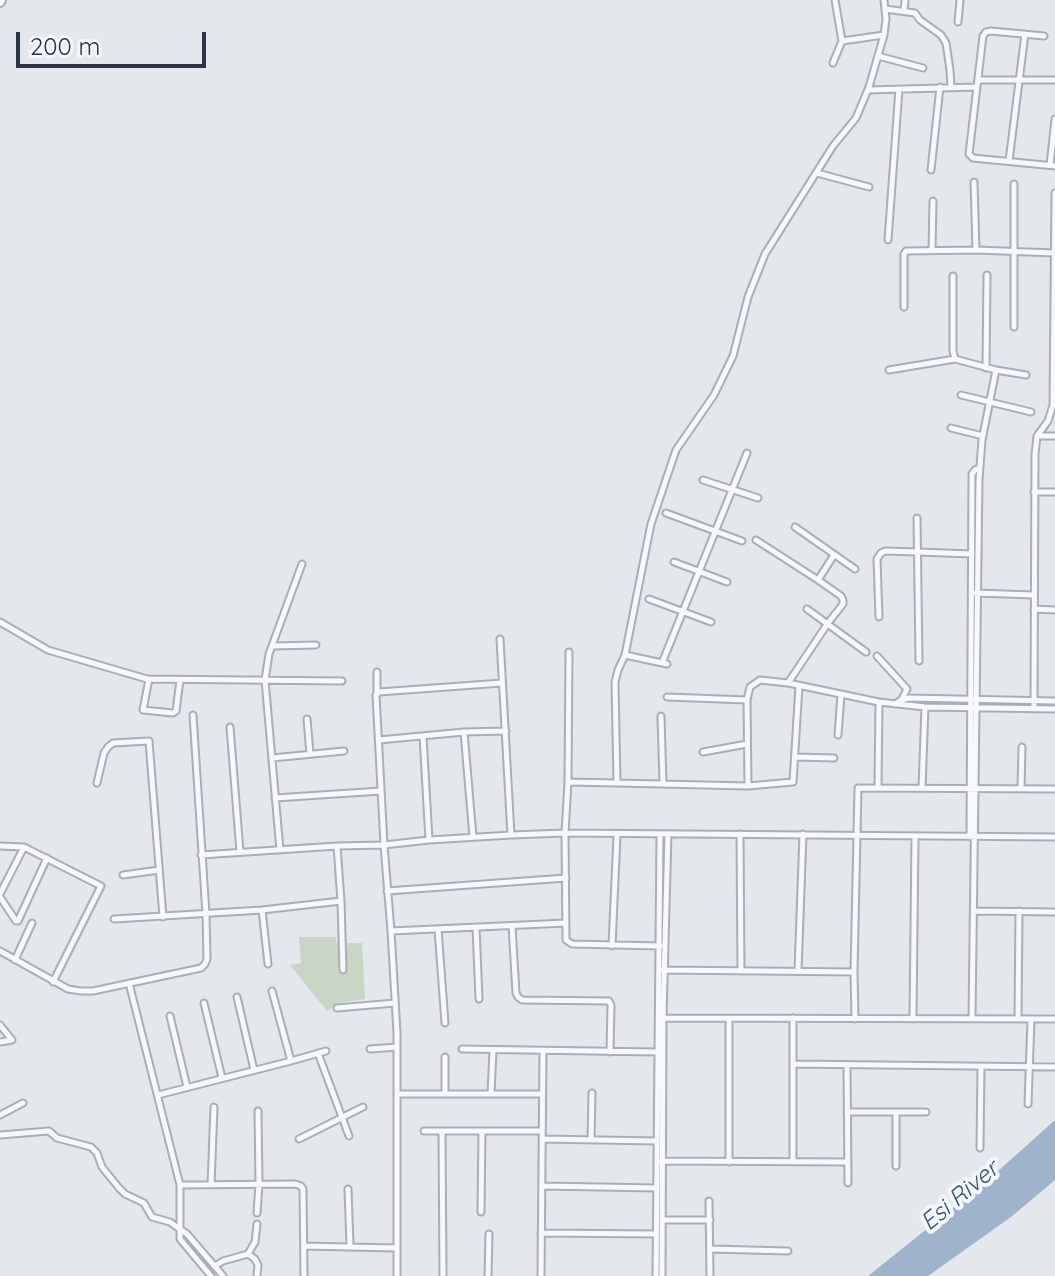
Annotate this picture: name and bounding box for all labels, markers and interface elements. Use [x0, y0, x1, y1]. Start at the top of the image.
scale bar [20, 16, 210, 66]
text: 200 m [30, 31, 100, 61]
water label: Esi River [915, 1155, 1005, 1237]

